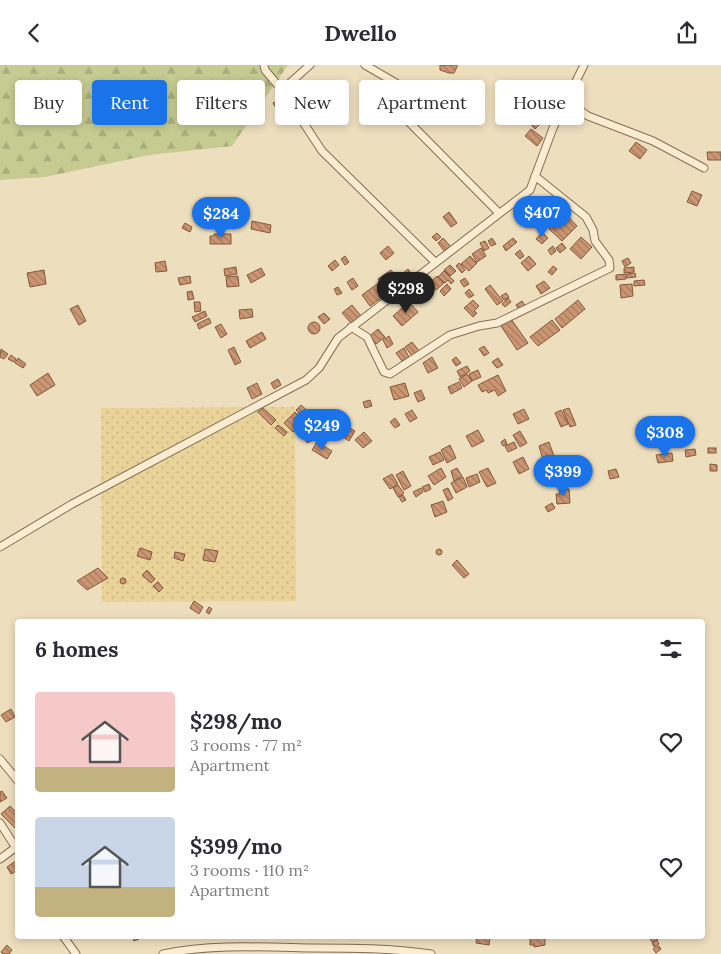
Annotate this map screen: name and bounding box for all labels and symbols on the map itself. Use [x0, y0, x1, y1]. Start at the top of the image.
pin: $407 [512, 195, 572, 238]
pin: $284 [191, 197, 251, 239]
pin: $298 [376, 271, 436, 314]
pin: $249 [292, 409, 352, 451]
pin: $308 [635, 415, 695, 458]
pin: $399 [533, 455, 593, 497]

